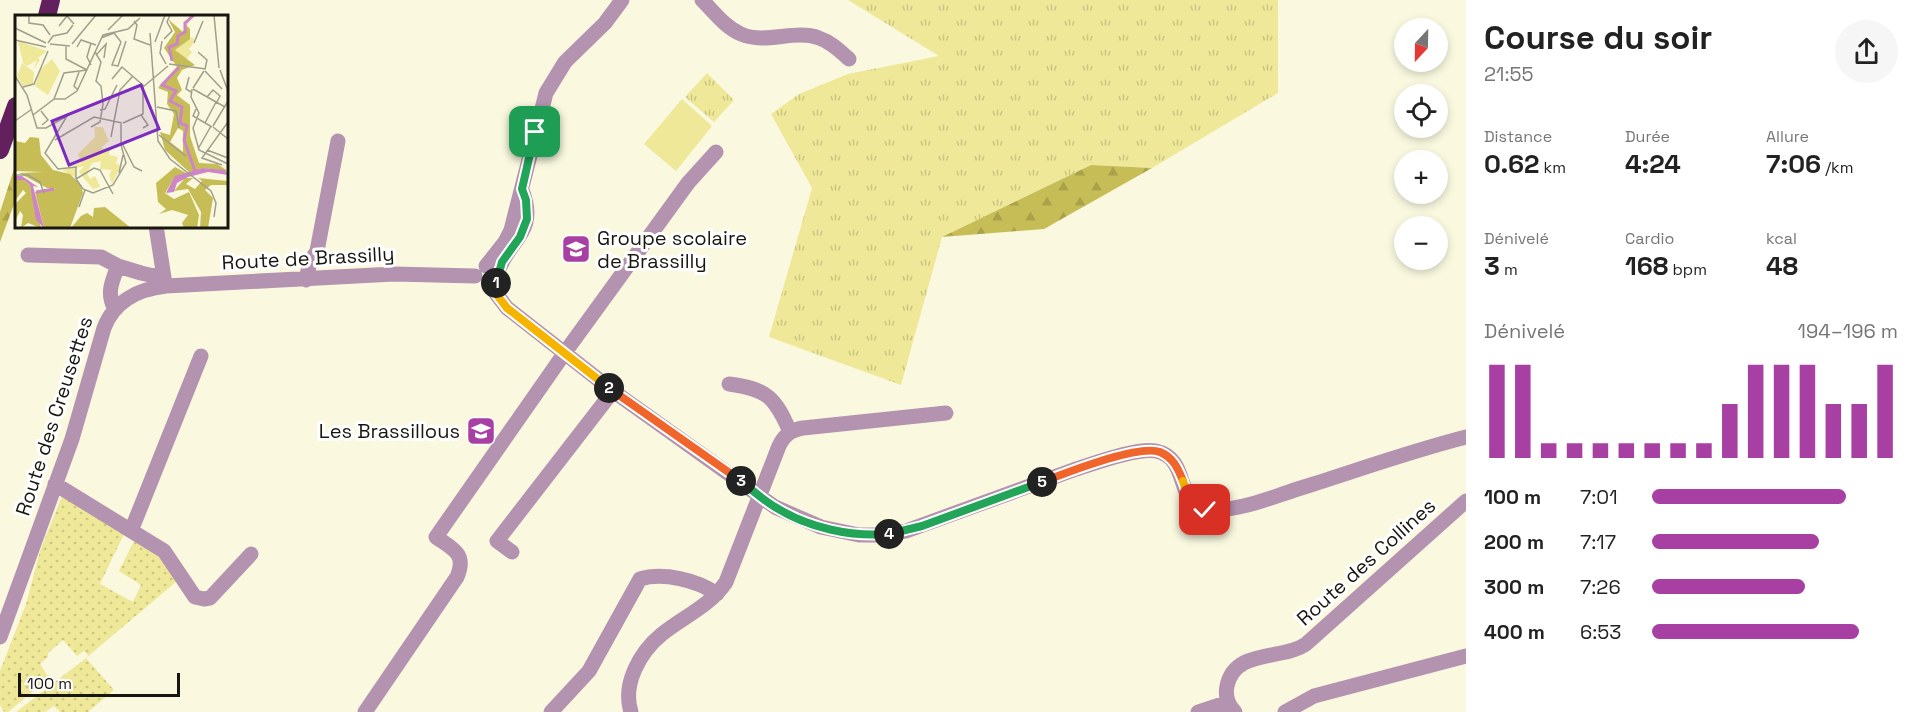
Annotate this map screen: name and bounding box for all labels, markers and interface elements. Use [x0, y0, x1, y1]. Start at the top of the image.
inset map [15, 15, 228, 228]
text: Course du soir [1484, 17, 1712, 59]
north arrow [1394, 18, 1448, 72]
map controls [1394, 18, 1448, 270]
button: share [1835, 20, 1898, 83]
text: 21:55 [1484, 61, 1533, 87]
button: locate [1394, 84, 1448, 138]
pin [509, 106, 560, 157]
icon: arrive [518, 115, 551, 148]
text: Distance [1484, 126, 1552, 147]
text: Durée [1625, 126, 1670, 147]
text: Allure [1766, 126, 1809, 147]
text: 0.62 [1484, 147, 1539, 181]
text: 4:24 [1625, 147, 1681, 181]
text: 7:06 [1766, 147, 1821, 181]
button: + [1394, 150, 1448, 204]
text: km [1539, 157, 1566, 178]
text: /km [1821, 157, 1853, 178]
button: − [1394, 216, 1448, 270]
place label: Groupe scolaire de Brassilly [597, 225, 747, 274]
text: Dénivelé [1484, 228, 1549, 249]
text: Cardio [1625, 228, 1674, 249]
text: kcal [1766, 228, 1797, 249]
school or university icon: Groupe scolaire de Brassilly [560, 233, 592, 265]
street label: Route de Brassilly [221, 240, 395, 276]
text: 3 [1484, 249, 1500, 283]
text: 168 [1625, 249, 1668, 283]
text: 48 [1766, 249, 1798, 283]
text: m [1500, 259, 1518, 280]
text: bpm [1668, 259, 1707, 280]
pin: 1 [481, 268, 511, 298]
text: 1 [492, 272, 500, 293]
street label: Route des Creusettes [10, 313, 98, 519]
text: Dénivelé [1484, 318, 1565, 344]
text: 194–196 m [1798, 318, 1898, 344]
pin: 2 [594, 373, 624, 403]
text: 2 [604, 377, 614, 398]
school or university icon: Les Brassillous [465, 415, 497, 447]
place label: Les Brassillous [319, 418, 460, 444]
pin: 3 [726, 466, 756, 496]
pin: 5 [1027, 467, 1057, 497]
text: 3 [736, 470, 746, 491]
text: 5 [1037, 471, 1047, 492]
pin [1179, 484, 1230, 535]
text: 100 m [1484, 484, 1541, 510]
text: 7:01 [1580, 484, 1618, 510]
icon: check [1188, 493, 1221, 526]
street label: Route des Collines [1291, 493, 1441, 631]
pin: 4 [874, 519, 904, 549]
text: 4 [884, 523, 894, 544]
text: 200 m [1484, 529, 1544, 555]
text: 7:17 [1580, 529, 1616, 555]
text: 300 m [1484, 574, 1544, 600]
text: 7:26 [1580, 574, 1621, 600]
text: 400 m [1484, 619, 1545, 645]
text: 6:53 [1580, 619, 1621, 645]
scale bar [18, 670, 180, 698]
text: 100 m [27, 673, 72, 694]

